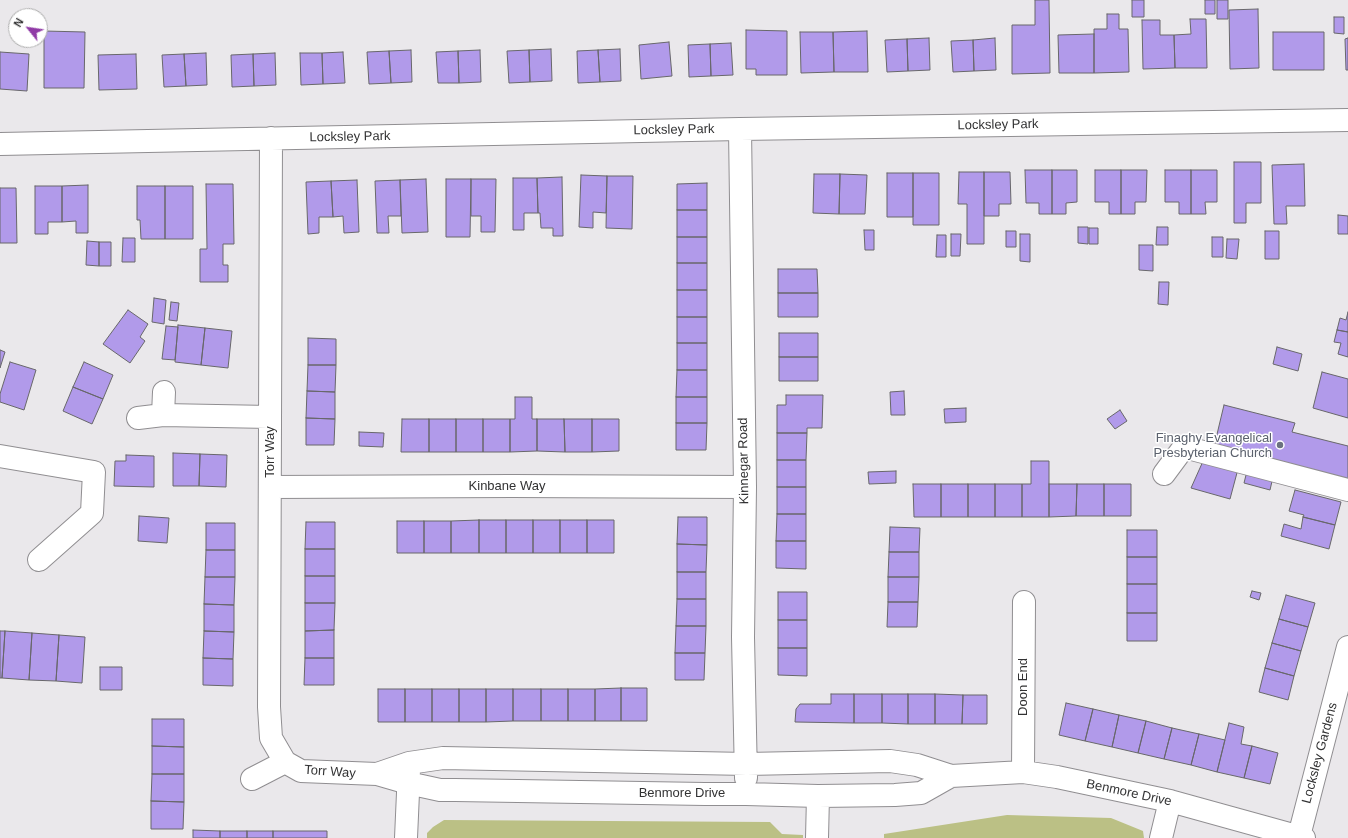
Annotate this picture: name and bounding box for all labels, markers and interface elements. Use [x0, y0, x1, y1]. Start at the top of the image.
north arrow [8, 8, 48, 48]
text: N [11, 16, 26, 29]
street label: Locksley Park [957, 116, 1039, 134]
street label: Locksley Park [633, 121, 715, 139]
street label: Locksley Park [309, 128, 391, 146]
street label: Kinnegar Road [735, 418, 753, 504]
street label: Torr Way [262, 426, 278, 478]
place label: Finaghy Evangelical Presbyterian Church [1154, 430, 1272, 461]
marker: Finaghy Evangelical Presbyterian Church [1275, 440, 1285, 450]
street label: Kinbane Way [469, 478, 545, 494]
street label: Doon End [1015, 658, 1031, 716]
street label: Locksley Gardens [1299, 701, 1341, 805]
street label: Torr Way [304, 762, 356, 782]
street label: Benmore Drive [1085, 776, 1173, 810]
street label: Benmore Drive [639, 785, 725, 801]

